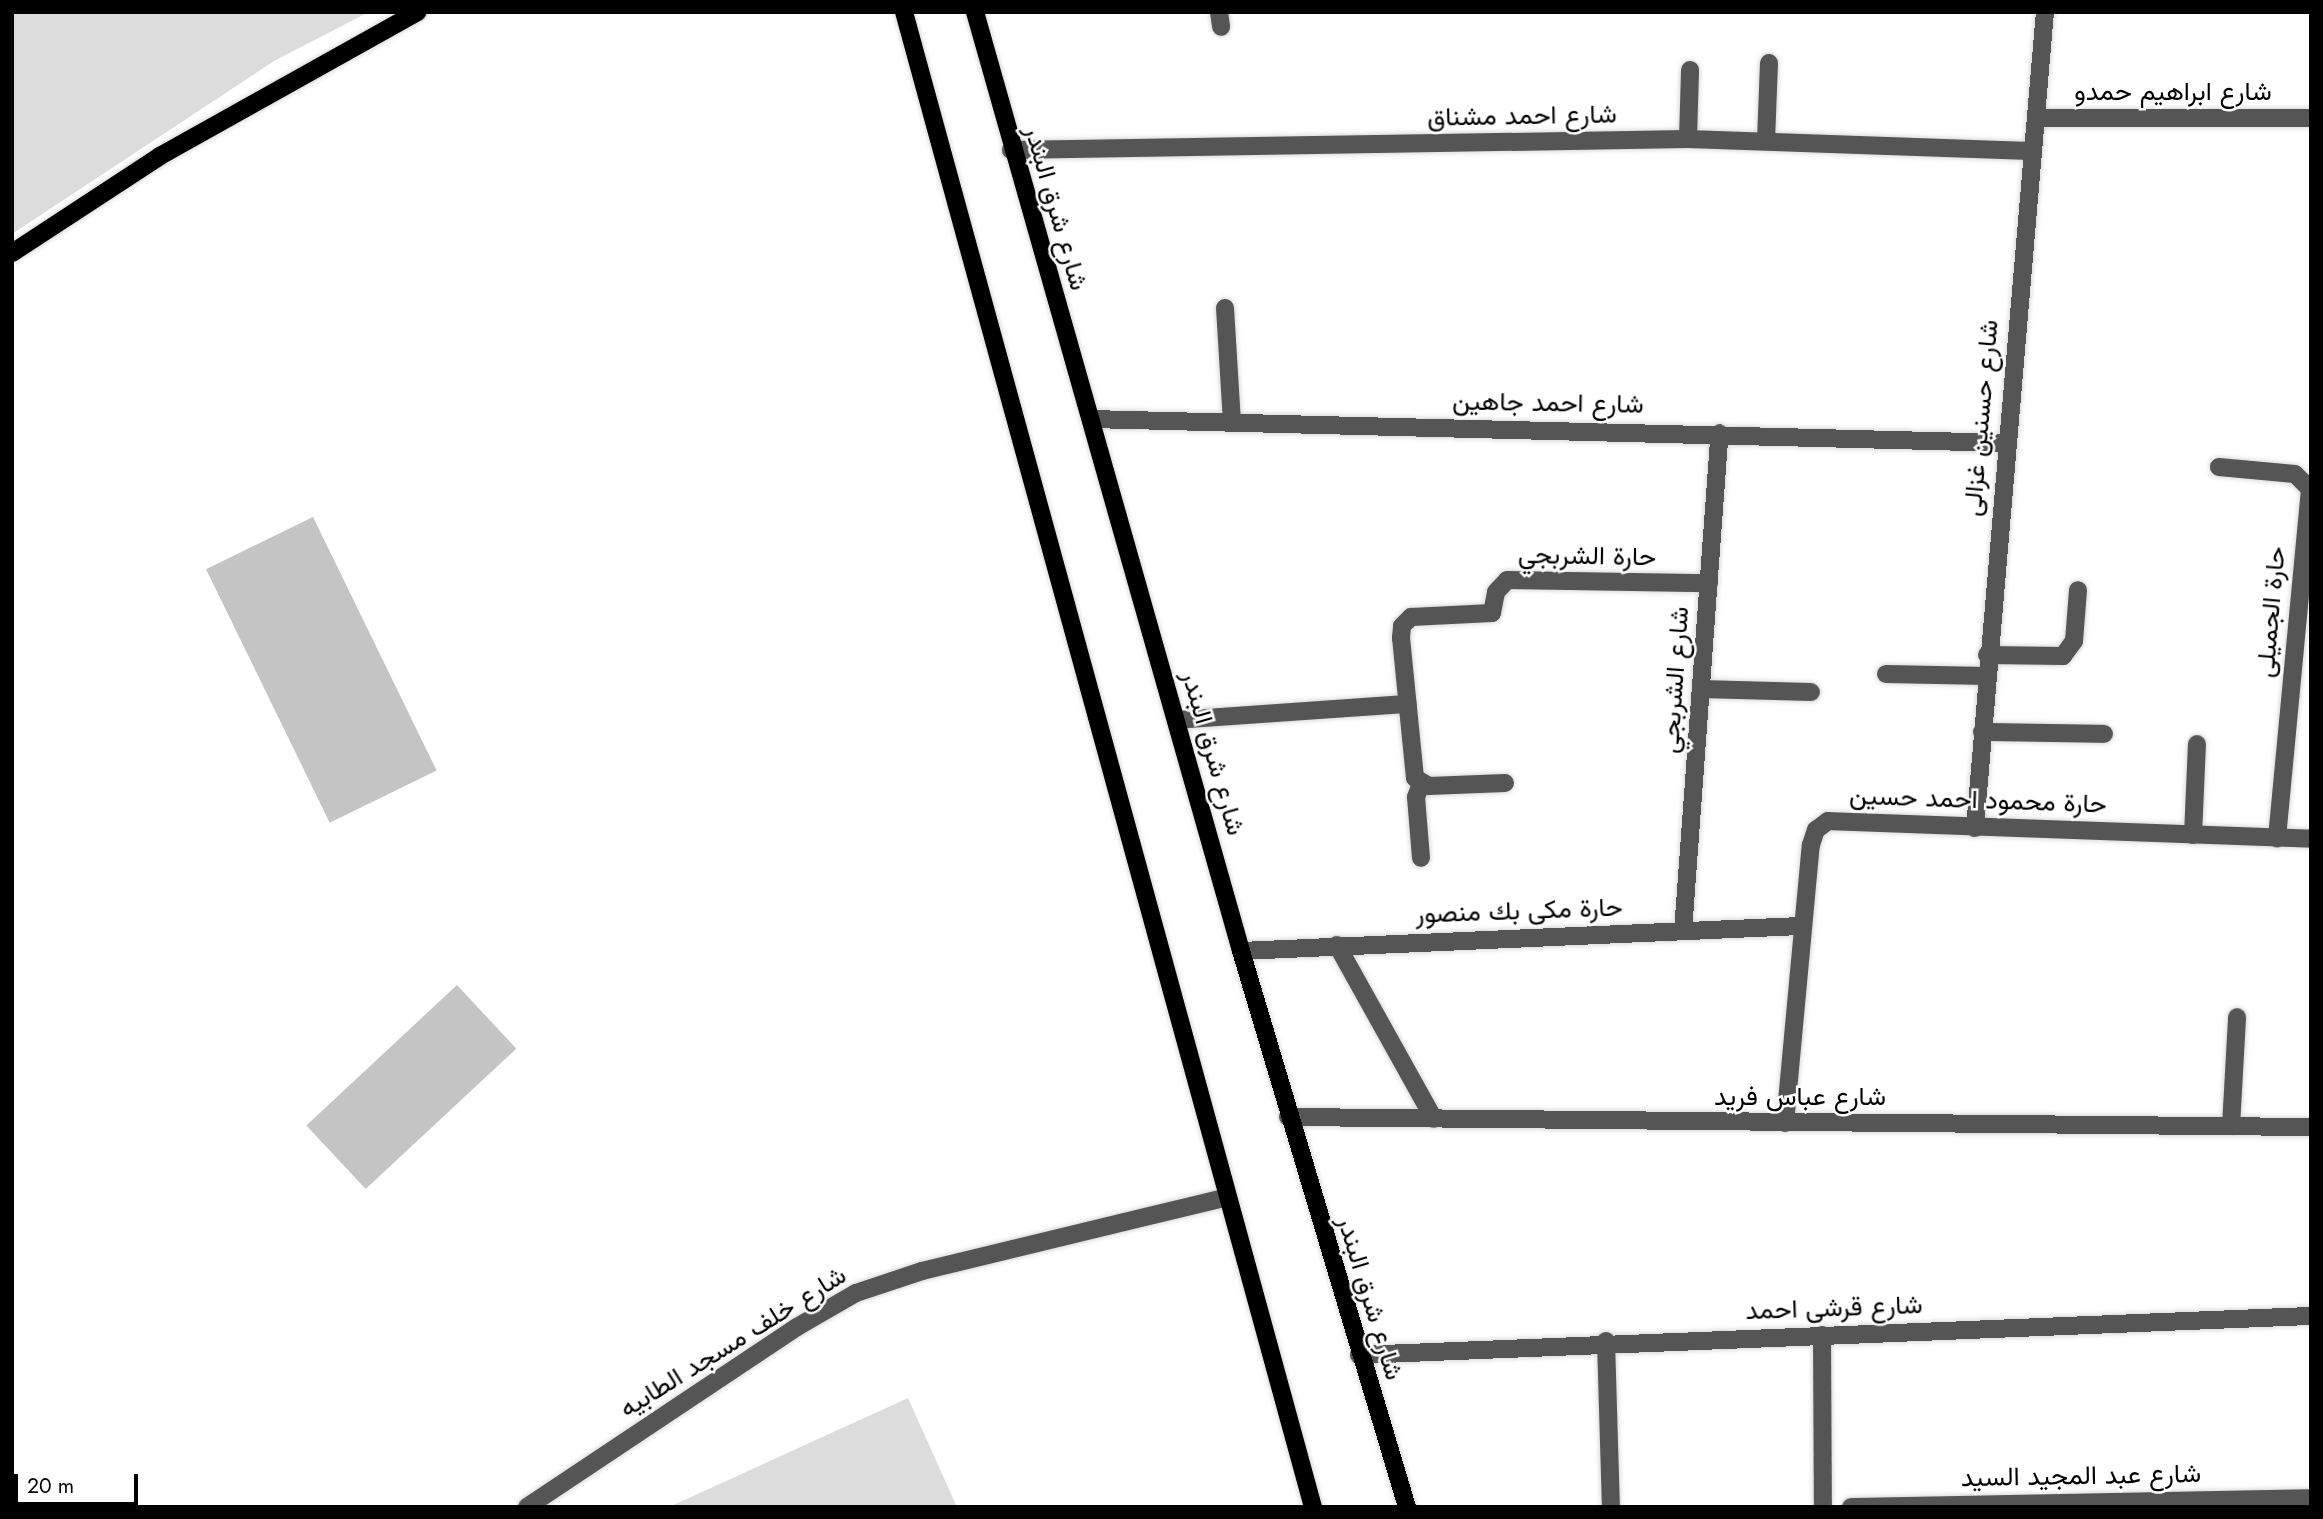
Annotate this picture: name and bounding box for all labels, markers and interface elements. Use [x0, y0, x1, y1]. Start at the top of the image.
street label: شارع ابراهيم حمدو [2074, 76, 2272, 108]
street label: شارع احمد مشناق [1427, 99, 1617, 133]
street label: شارع شرق البندر [1018, 122, 1094, 294]
street label: شارع حسنين غزالى [1957, 318, 2005, 518]
street label: شارع احمد جاهين [1452, 386, 1644, 420]
street label: حارة الشربجي [1518, 539, 1656, 573]
street label: حارة الجميلى [2250, 545, 2292, 679]
street label: شارع الشربجي [1654, 605, 1696, 755]
street label: شارع شرق البندر [1175, 667, 1251, 839]
street label: حارة محمود احمد حسين [1849, 780, 2107, 820]
street label: حارة مكى بك منصور [1415, 892, 1623, 930]
street label: شارع عباس فريد [1714, 1081, 1886, 1113]
street label: شارع شرق البندر [1330, 1212, 1410, 1384]
street label: شارع خلف مسجد الطابيه [614, 1260, 852, 1424]
street label: شارع قرشى احمد [1745, 1289, 1923, 1327]
street label: شارع عبد المجيد السيد [1961, 1458, 2201, 1494]
scale bar [18, 1460, 142, 1504]
text: 20 m [27, 1471, 74, 1501]

